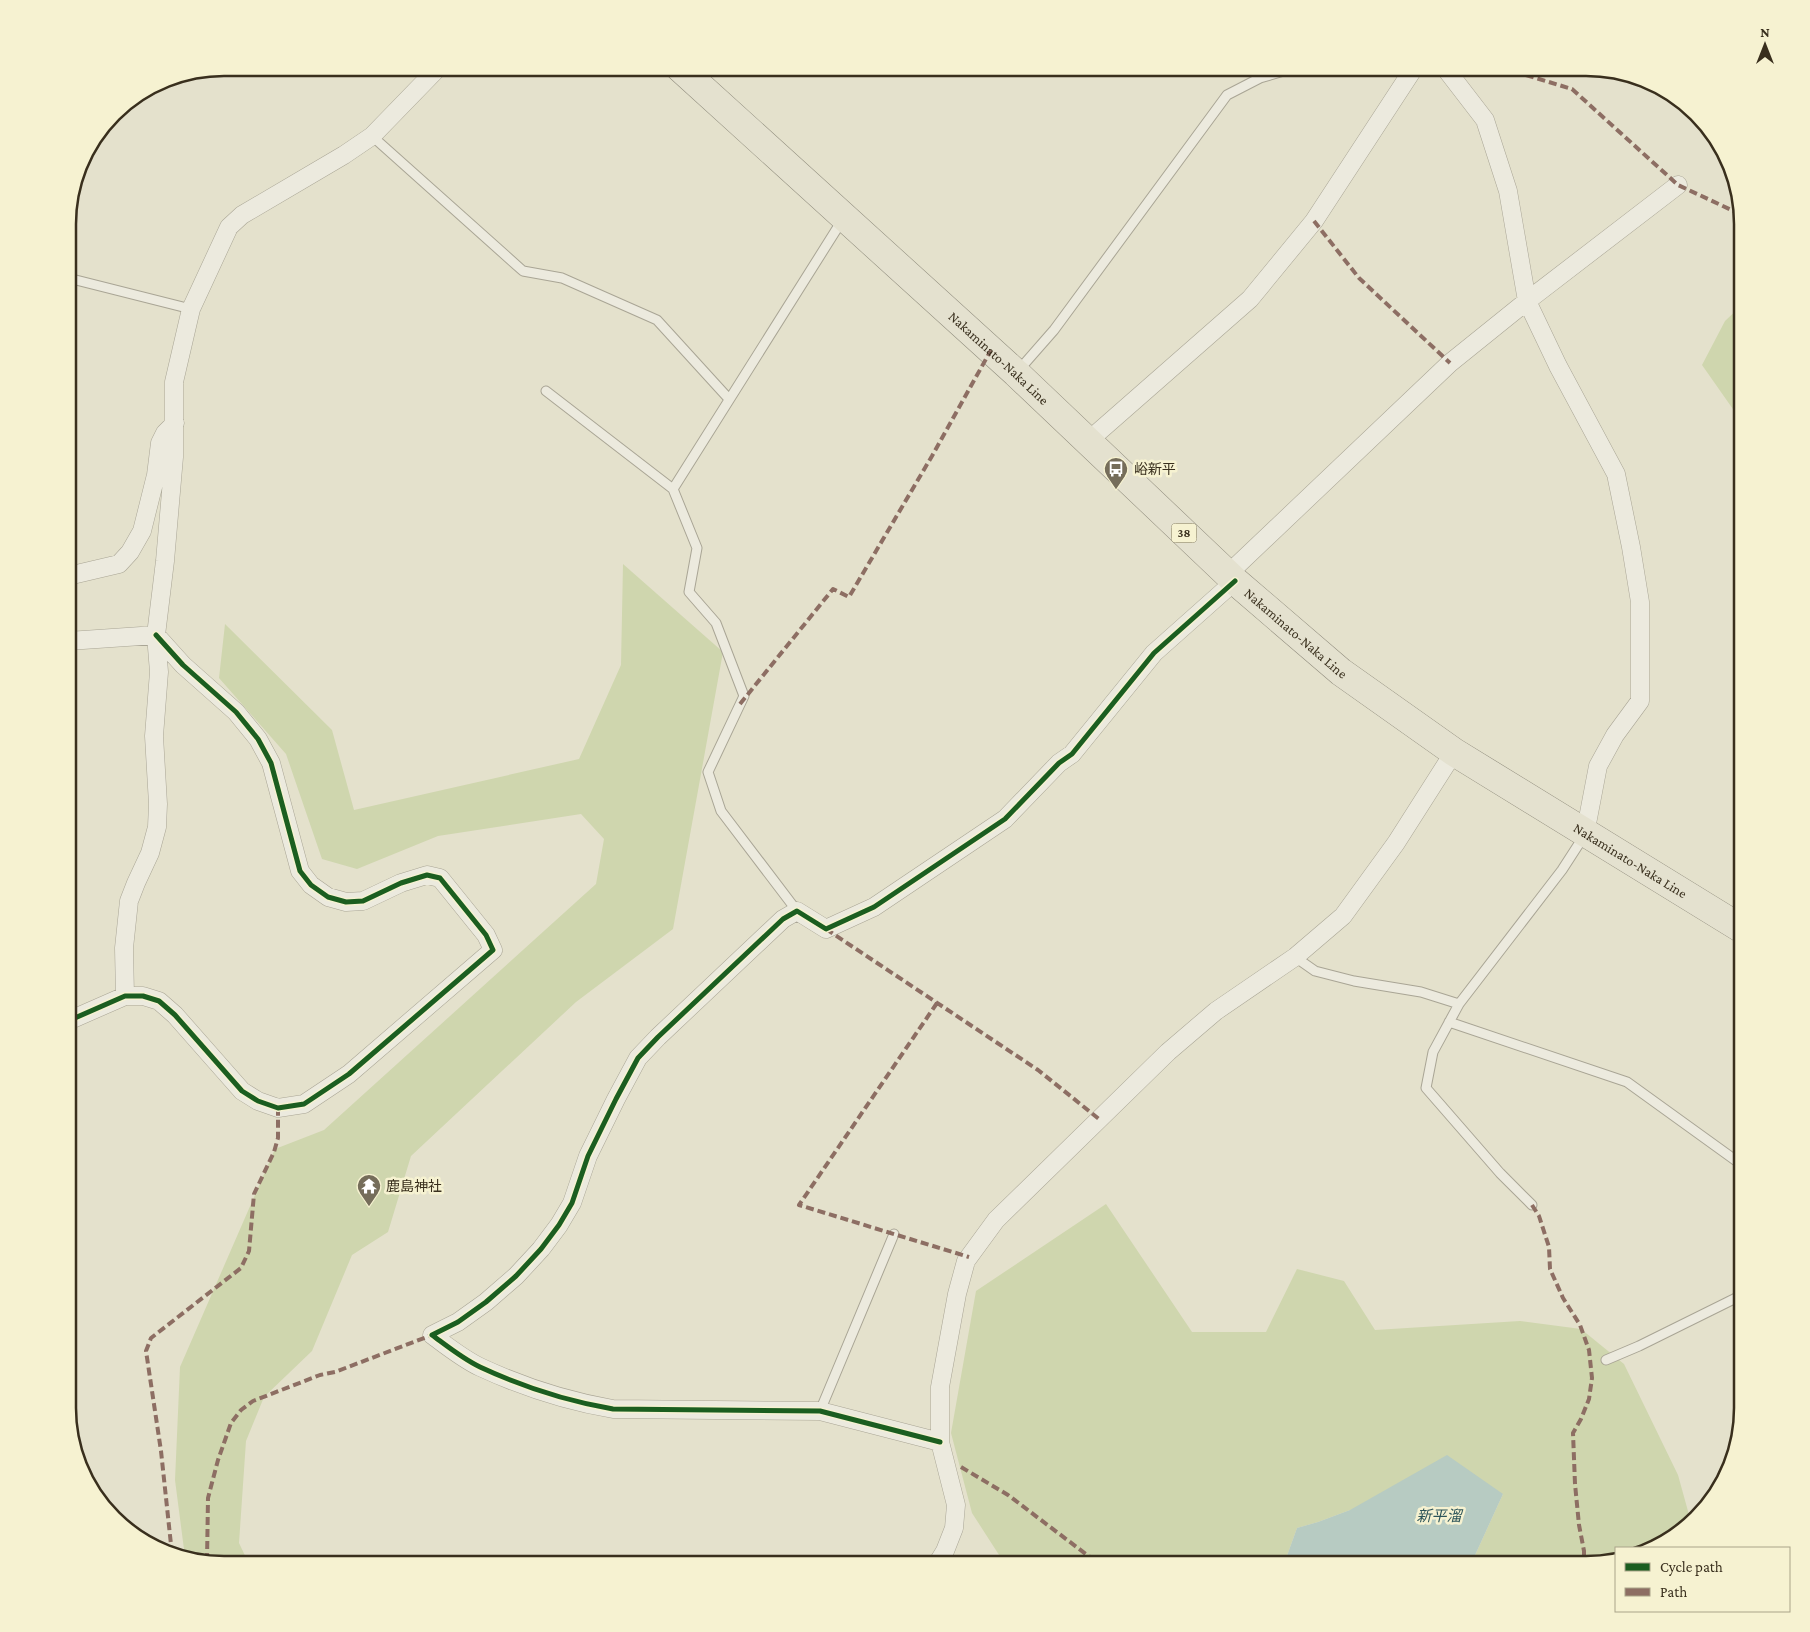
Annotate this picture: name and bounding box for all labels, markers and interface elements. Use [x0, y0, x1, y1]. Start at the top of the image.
north arrow [1740, 20, 1790, 70]
text: N [1760, 24, 1770, 40]
street label: Nakaminato-Naka Line [946, 308, 1052, 408]
bus stop icon: 峪新平 [1103, 456, 1129, 490]
place label: 峪新平 [1134, 461, 1176, 477]
road number: 38 [1172, 524, 1196, 542]
street label: Nakaminato-Naka Line [1241, 585, 1350, 682]
street label: Nakaminato-Naka Line [1571, 819, 1690, 901]
temple icon: 鹿島神社 [356, 1173, 382, 1207]
place label: 鹿島神社 [386, 1178, 442, 1194]
water label: 新平溜 [1416, 1508, 1463, 1524]
legend [1615, 1547, 1790, 1612]
text: Cycle path [1660, 1559, 1723, 1576]
text: Path [1660, 1584, 1687, 1600]

